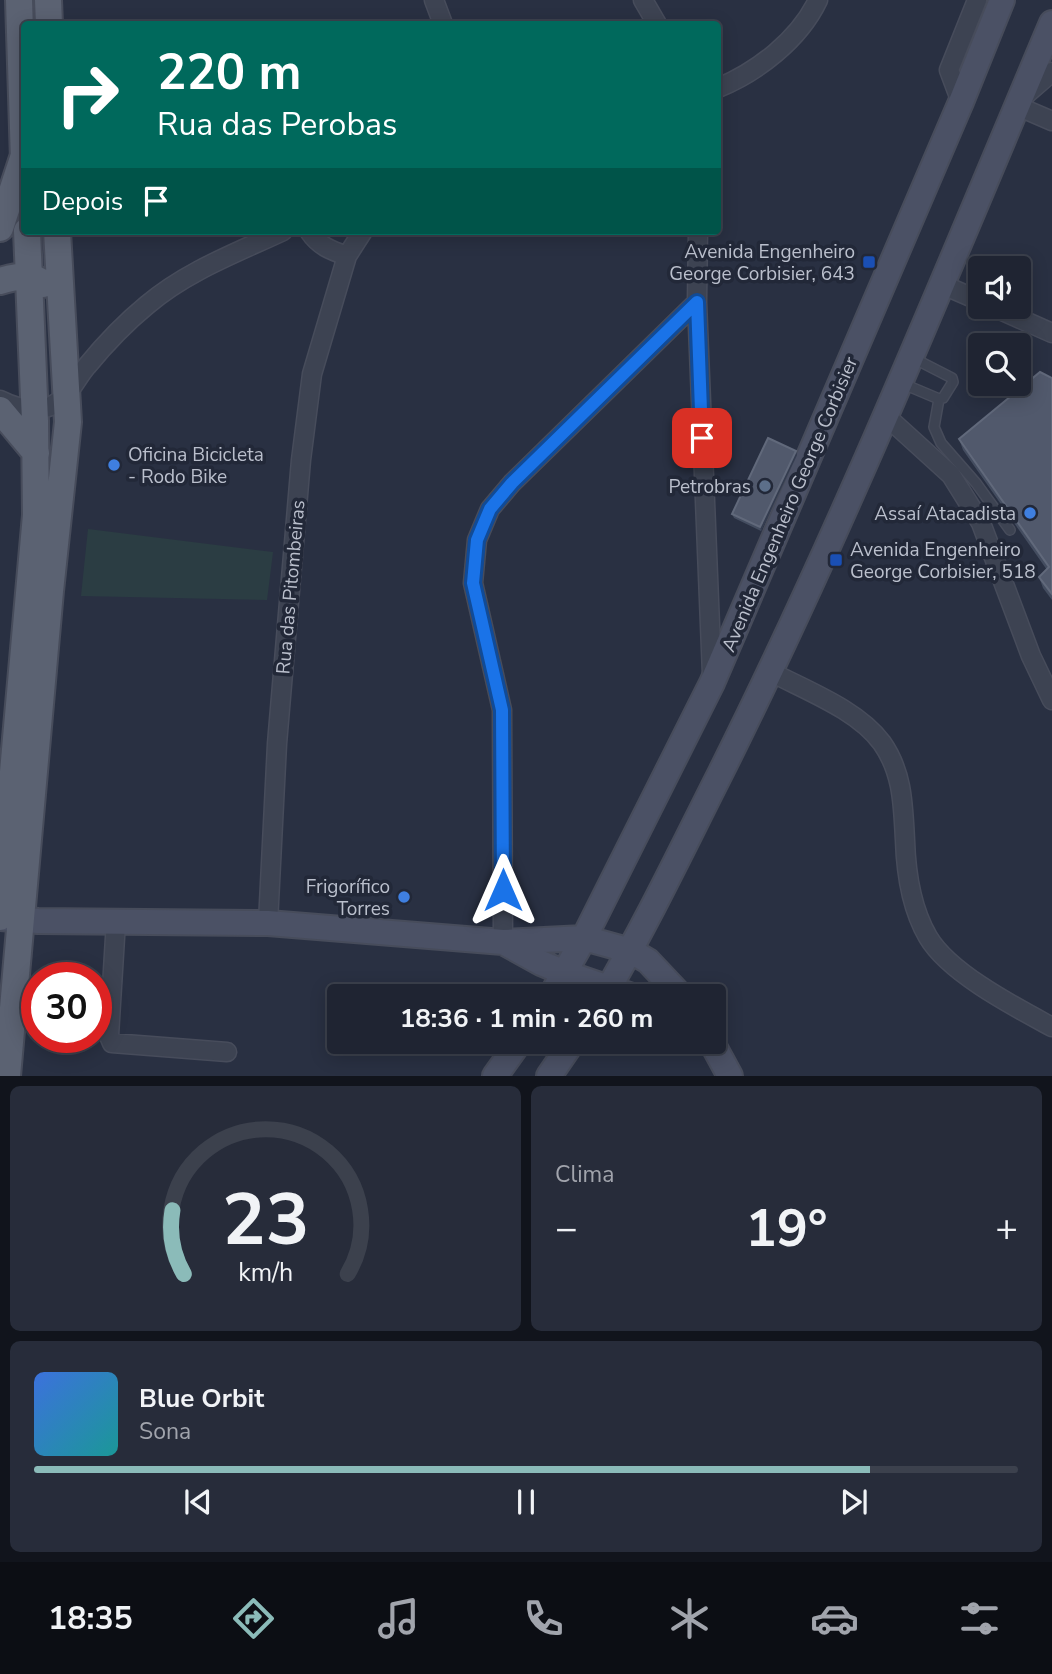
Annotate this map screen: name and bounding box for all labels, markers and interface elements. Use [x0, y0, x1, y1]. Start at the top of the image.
text: 220 m [157, 39, 301, 106]
icon: right [42, 49, 133, 140]
text: Rua das Perobas [157, 103, 397, 146]
icon: arrive [137, 182, 175, 220]
text: Depois [42, 184, 123, 219]
place label: Avenida Engenheiro George Corbisier, 643 [669, 239, 855, 287]
marker: Avenida Engenheiro George Corbisier, 643 [861, 254, 877, 270]
map controls [968, 256, 1031, 396]
button: sound [968, 256, 1031, 319]
button: search [968, 333, 1031, 396]
street label: Avenida Engenheiro George Corbisier [716, 353, 864, 656]
pin [672, 408, 732, 468]
icon: arrive [683, 419, 721, 457]
place label: Oficina Bicicleta - Rodo Bike [128, 442, 264, 490]
marker: Oficina Bicicleta - Rodo Bike [106, 457, 122, 473]
place label: Petrobras [668, 474, 751, 500]
marker: Petrobras [757, 478, 773, 494]
street label: Rua das Pitombeiras [270, 499, 312, 675]
place label: Assaí Atacadista [874, 501, 1016, 527]
marker: Assaí Atacadista [1022, 505, 1038, 521]
place label: Avenida Engenheiro George Corbisier, 518 [850, 537, 1036, 585]
marker: Avenida Engenheiro George Corbisier, 518 [828, 552, 844, 568]
position arrow [466, 853, 540, 927]
place label: Frigorífico Torres [306, 874, 390, 922]
marker: Frigorífico Torres [396, 889, 412, 905]
speed limit sign: 30 [21, 962, 112, 1053]
text: 18:36 · 1 min · 260 m [400, 1001, 653, 1036]
text: Clima [555, 1159, 615, 1190]
text: 23 [222, 1171, 309, 1271]
text: 19° [745, 1193, 828, 1264]
text: − [555, 1203, 578, 1254]
text: + [995, 1203, 1018, 1254]
text: km/h [238, 1256, 293, 1290]
text: Blue Orbit [139, 1381, 264, 1416]
text: Sona [139, 1416, 191, 1447]
icon: previous [179, 1483, 217, 1521]
icon: pause [507, 1483, 545, 1521]
icon: next [835, 1483, 873, 1521]
icon: directions [229, 1594, 278, 1643]
icon: music [374, 1594, 423, 1643]
icon: phone [519, 1594, 568, 1643]
icon: climate [665, 1594, 714, 1643]
icon: car [810, 1594, 859, 1643]
icon: filters [955, 1594, 1004, 1643]
text: 18:35 [48, 1597, 133, 1640]

